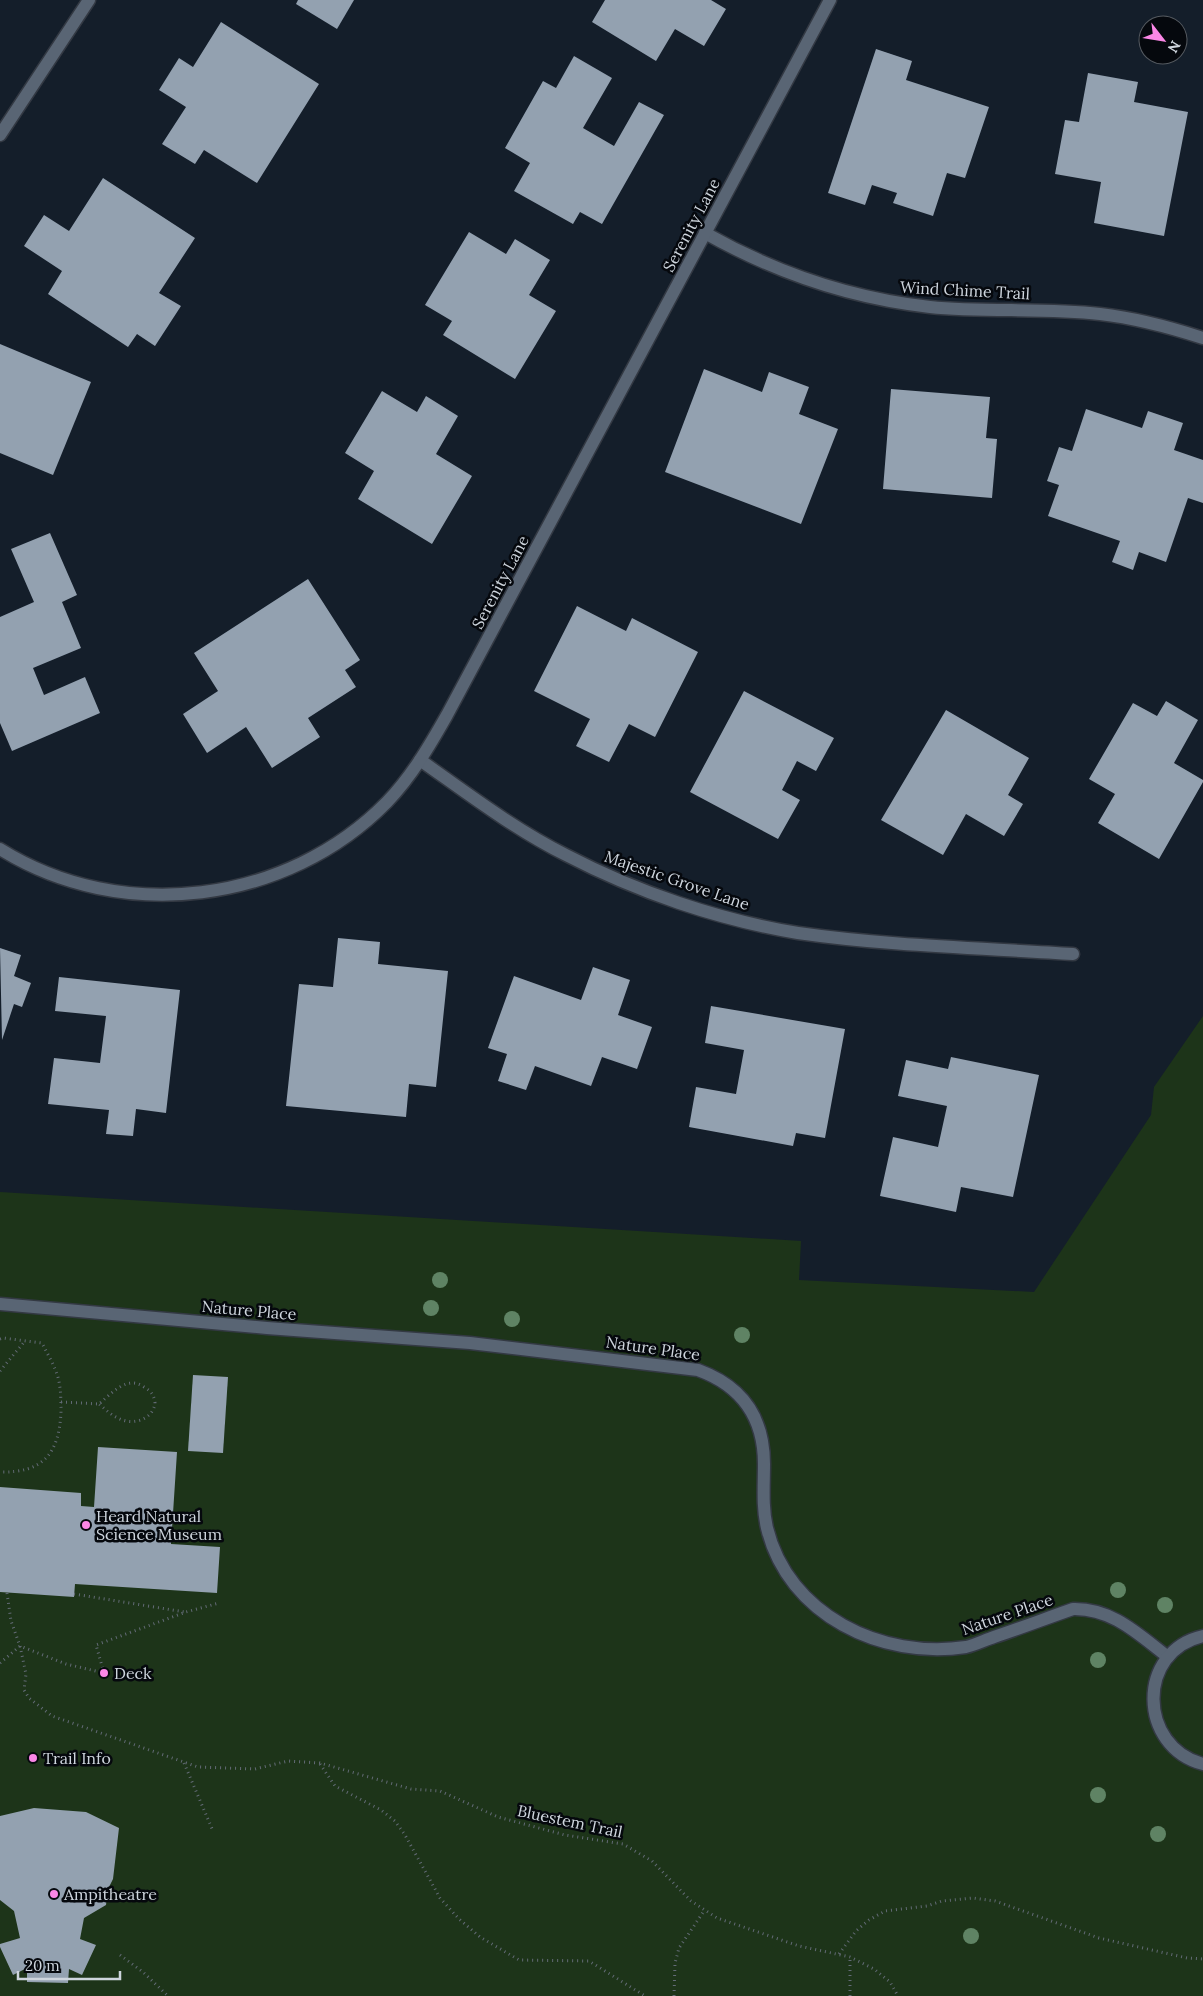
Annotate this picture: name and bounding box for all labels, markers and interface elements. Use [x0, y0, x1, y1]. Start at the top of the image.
north arrow [1138, 15, 1188, 65]
text: N [1164, 37, 1185, 56]
street label: Serenity Lane [658, 175, 724, 275]
street label: Wind Chime Trail [900, 277, 1030, 303]
street label: Serenity Lane [467, 532, 533, 632]
street label: Majestic Grove Lane [602, 846, 752, 914]
street label: Nature Place [201, 1296, 298, 1324]
street label: Nature Place [605, 1331, 702, 1365]
place label: Heard Natural Science Museum [96, 1506, 222, 1544]
marker: Heard Natural Science Museum [80, 1519, 92, 1531]
street label: Nature Place [959, 1589, 1055, 1639]
place label: Deck [114, 1663, 152, 1683]
marker: Deck [98, 1667, 110, 1679]
place label: Trail Info [43, 1748, 111, 1768]
marker: Trail Info [27, 1752, 39, 1764]
street label: Bluestem Trail [516, 1800, 624, 1842]
place label: Ampitheatre [63, 1884, 157, 1904]
marker: Ampitheatre [48, 1888, 60, 1900]
scale bar [18, 1948, 120, 1980]
text: 20 m [25, 1956, 60, 1975]

